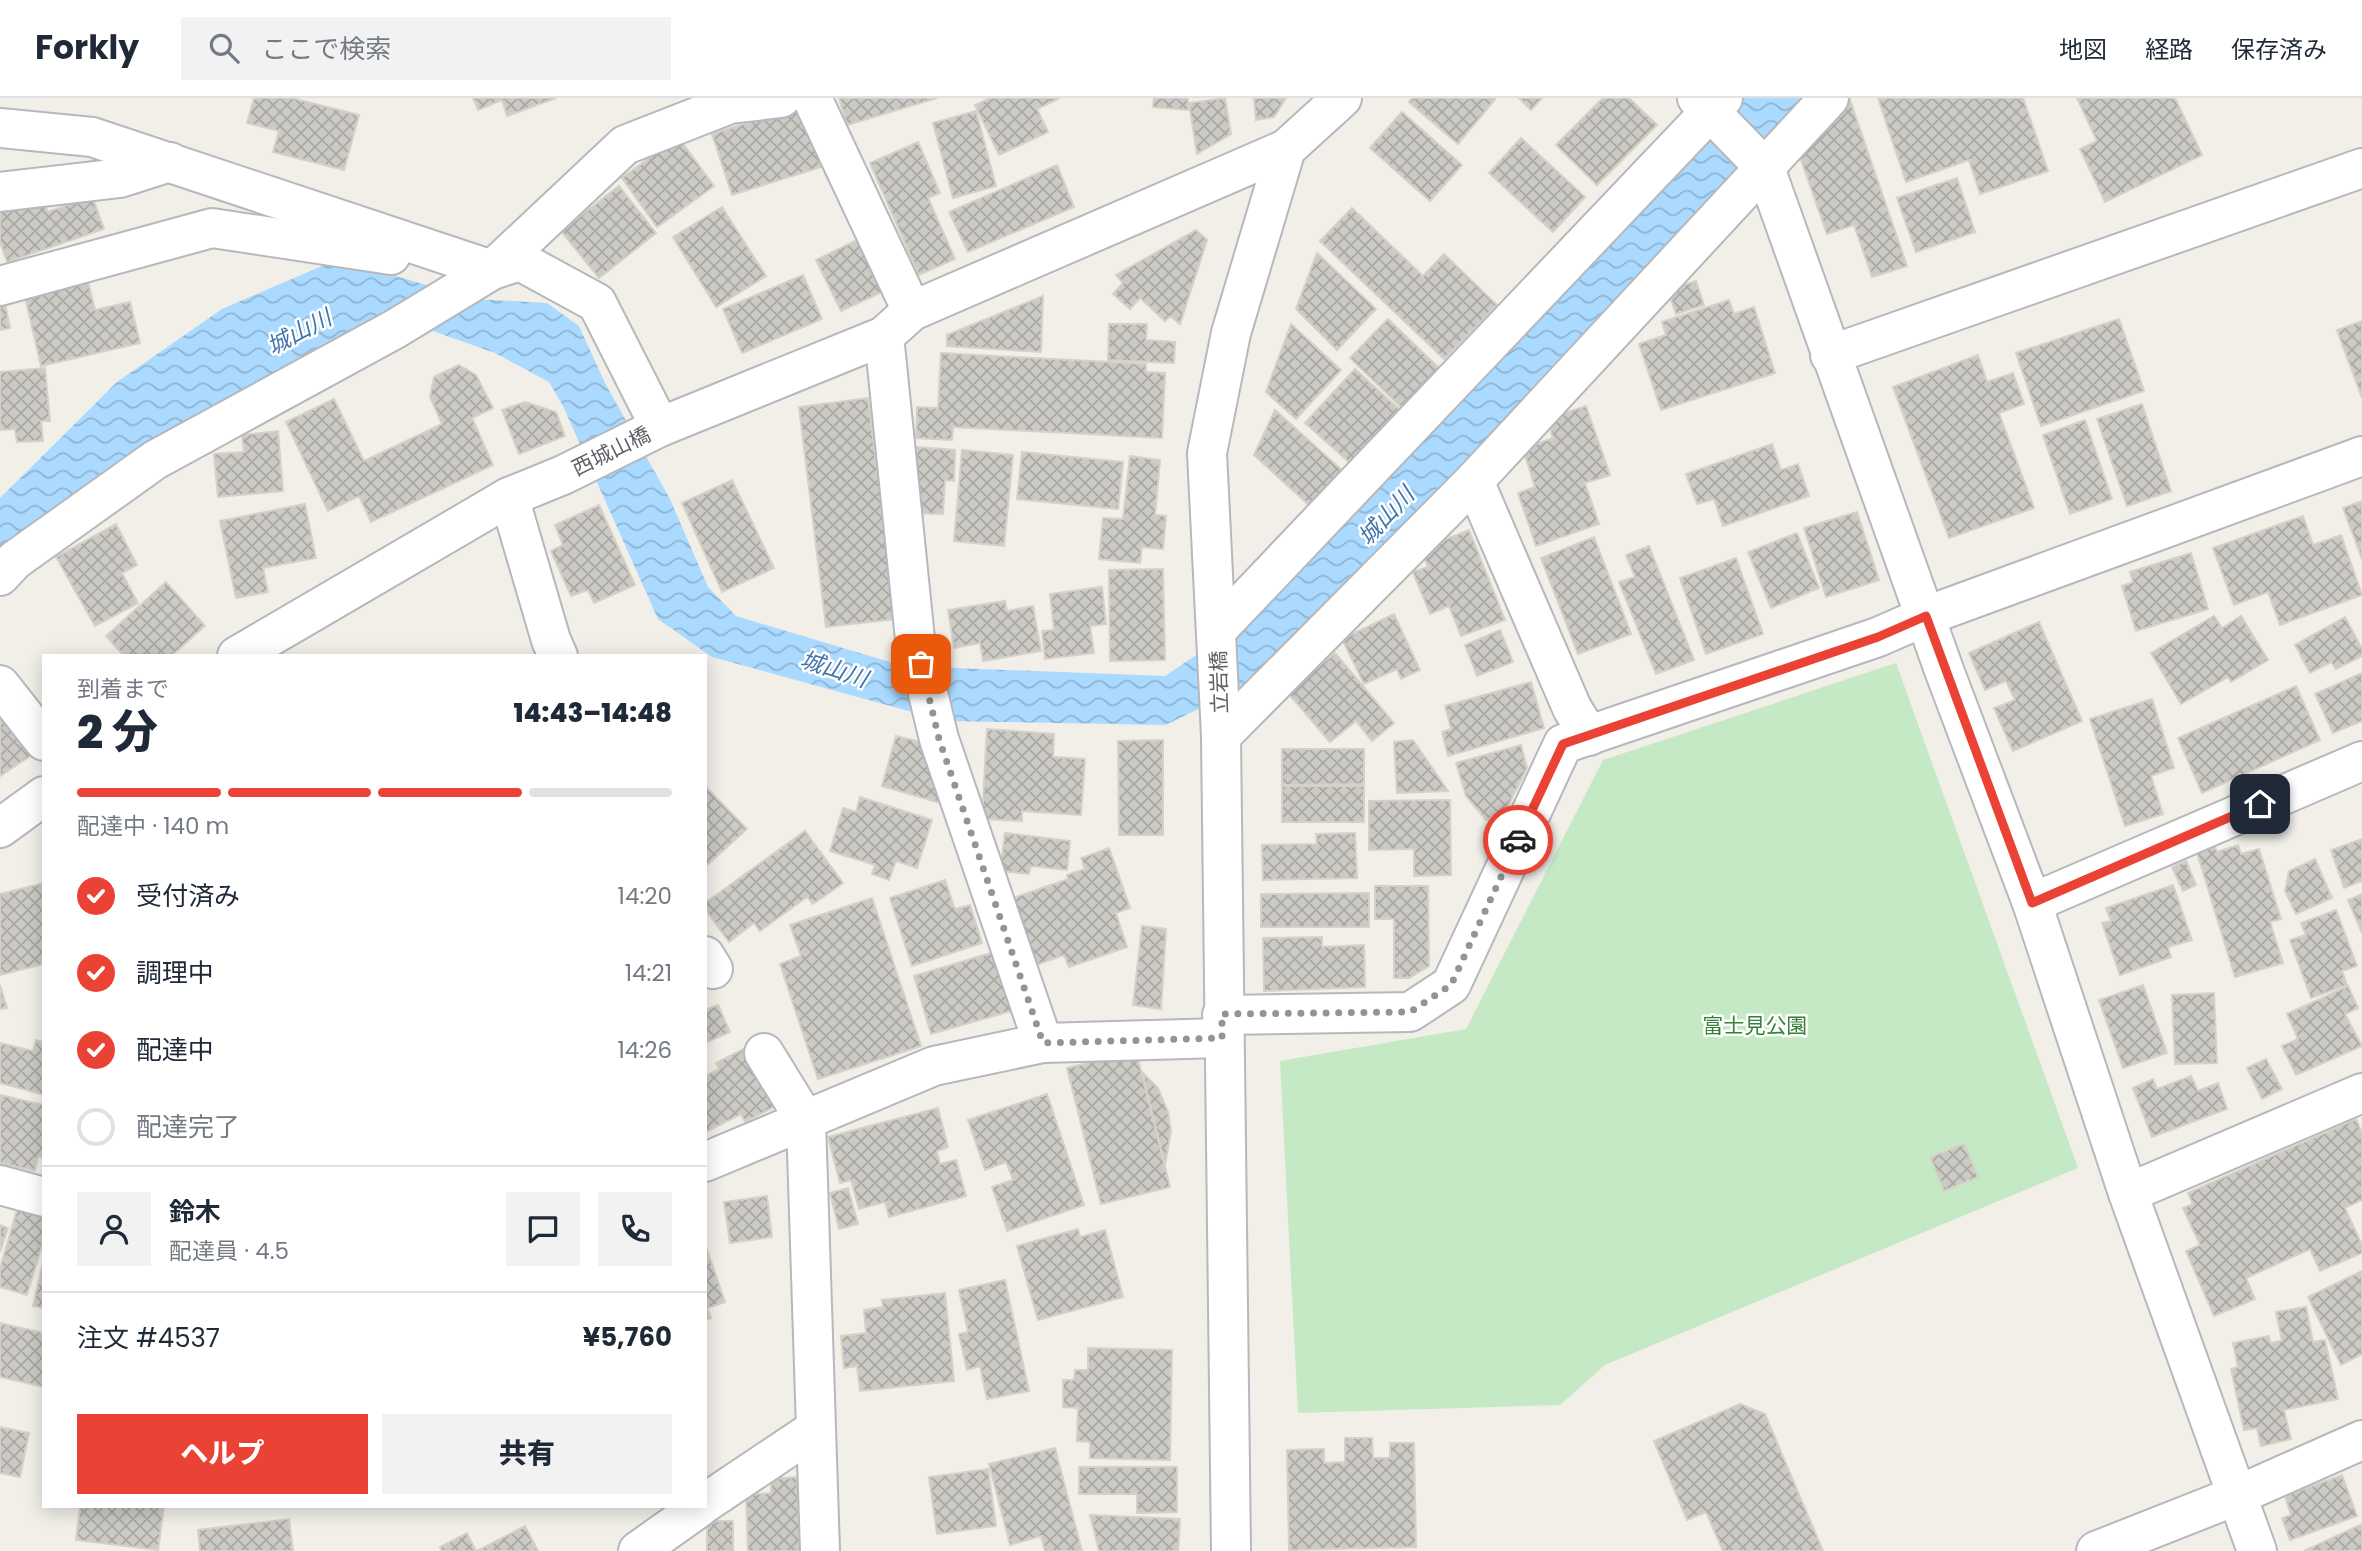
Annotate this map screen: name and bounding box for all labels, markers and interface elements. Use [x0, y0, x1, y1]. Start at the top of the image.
search box [181, 17, 671, 80]
text: Forkly [35, 24, 139, 71]
icon: search [205, 29, 243, 67]
text: ここで検索 [261, 31, 391, 67]
text: 地図 [2059, 33, 2107, 66]
text: 経路 [2145, 33, 2193, 66]
text: 保存済み [2231, 33, 2327, 66]
water label: 城山川 [261, 300, 340, 362]
street label: 西城山橋 [567, 420, 655, 482]
water label: 城山川 [1351, 478, 1423, 552]
pin [891, 634, 951, 694]
water label: 城山川 [796, 643, 875, 696]
icon: bag [902, 645, 940, 683]
street label: 立岩橋 [1203, 650, 1235, 714]
text: 到着まで [77, 673, 169, 705]
text: 14:43–14:48 [514, 695, 672, 731]
text: 2 分 [77, 700, 158, 764]
pin [2230, 774, 2290, 834]
icon: home [2241, 785, 2279, 823]
courier [1483, 805, 1553, 875]
text: 配達中 · 140 m [77, 810, 229, 842]
icon: car [1499, 821, 1537, 859]
icon: check [77, 877, 115, 915]
text: 受付済み [136, 878, 240, 914]
text: 14:20 [618, 880, 672, 912]
icon: check [77, 954, 115, 992]
text: 調理中 [136, 955, 214, 991]
text: 14:21 [625, 957, 672, 989]
park label: 富士見公園 [1703, 1011, 1808, 1040]
icon: check [77, 1031, 115, 1069]
text: 配達中 [136, 1032, 214, 1068]
text: 14:26 [617, 1034, 672, 1066]
text: 配達完了 [136, 1109, 240, 1145]
button: person [77, 1192, 151, 1266]
button: chat [506, 1192, 580, 1266]
button: phone [598, 1192, 672, 1266]
text: 鈴木 [169, 1194, 221, 1230]
text: 配達員 · 4.5 [169, 1235, 289, 1267]
text: ¥5,760 [583, 1319, 672, 1355]
text: 注文 #4537 [77, 1320, 220, 1356]
button: ヘルプ [77, 1414, 368, 1494]
button: 共有 [382, 1414, 672, 1494]

